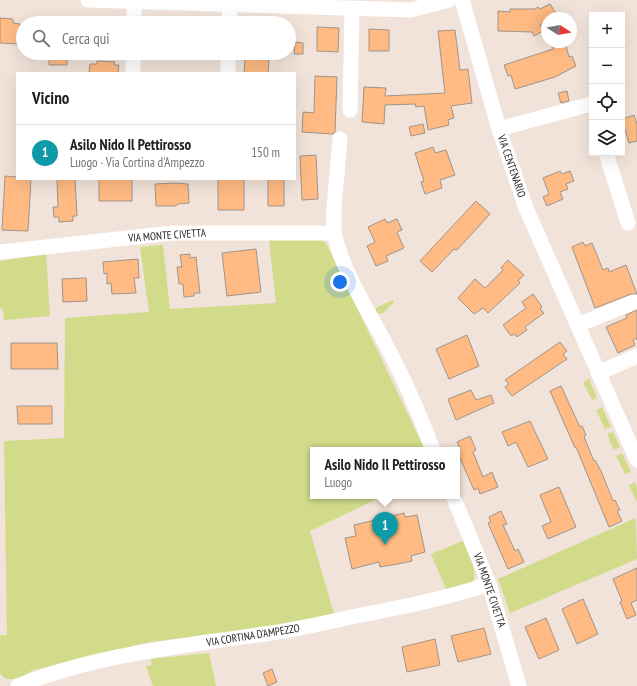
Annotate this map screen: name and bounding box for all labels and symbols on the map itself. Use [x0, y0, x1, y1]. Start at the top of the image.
north arrow [541, 12, 577, 48]
street label: VIA CENTENARIO [494, 132, 529, 199]
street label: VIA MONTE CIVETTA [127, 225, 207, 245]
your location [330, 272, 350, 292]
pin: 1 [372, 512, 398, 545]
street label: VIA MONTE CIVETTA [470, 550, 510, 630]
street label: VIA CORTINA D'AMPEZZO [204, 621, 301, 649]

